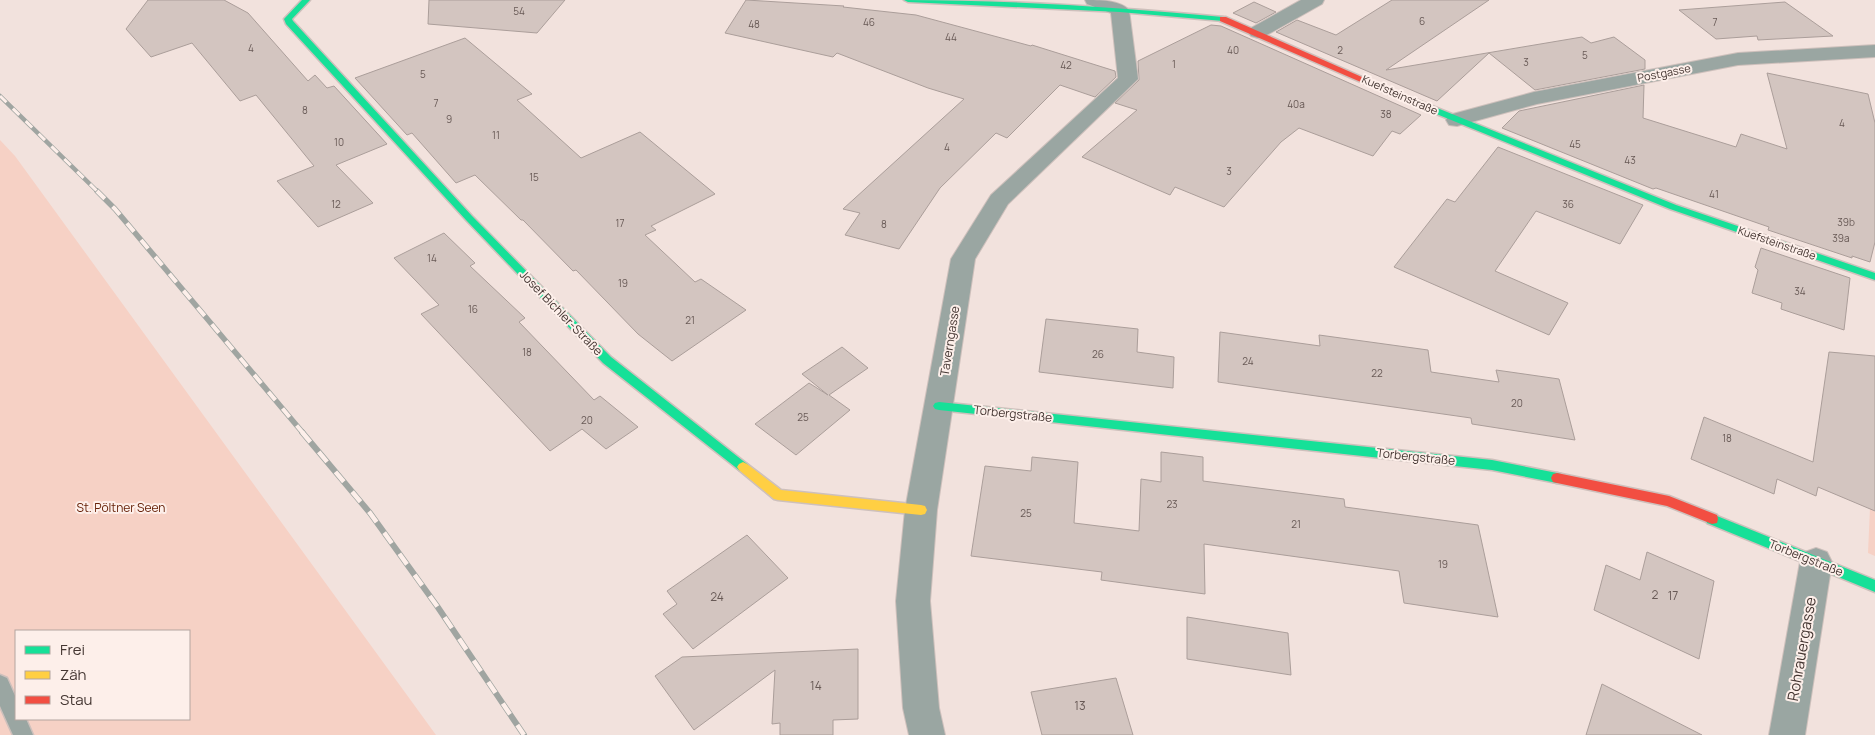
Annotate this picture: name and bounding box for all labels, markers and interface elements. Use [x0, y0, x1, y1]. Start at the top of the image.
house number: 54 [513, 4, 525, 18]
house number: 6 [1419, 14, 1425, 28]
house number: 46 [863, 15, 875, 29]
house number: 7 [1712, 15, 1718, 29]
house number: 48 [748, 17, 760, 31]
house number: 44 [945, 30, 957, 44]
house number: 4 [248, 41, 254, 55]
house number: 40 [1227, 43, 1239, 57]
house number: 2 [1337, 43, 1343, 57]
house number: 5 [1582, 48, 1588, 62]
house number: 3 [1523, 55, 1529, 69]
house number: 1 [1172, 57, 1176, 71]
house number: 42 [1060, 58, 1072, 72]
street label: Postgasse [1636, 60, 1692, 85]
house number: 5 [420, 67, 426, 81]
street label: Kuefsteinstraße [1360, 71, 1441, 118]
house number: 7 [433, 96, 439, 110]
house number: 40a [1287, 97, 1305, 111]
house number: 8 [302, 103, 308, 117]
house number: 38 [1380, 107, 1392, 121]
house number: 9 [446, 112, 452, 126]
house number: 4 [1839, 116, 1845, 130]
house number: 11 [492, 128, 500, 142]
house number: 10 [334, 135, 344, 149]
house number: 45 [1569, 137, 1581, 151]
house number: 4 [944, 140, 950, 154]
house number: 43 [1624, 153, 1636, 167]
house number: 3 [1226, 164, 1232, 178]
house number: 15 [529, 170, 539, 184]
house number: 41 [1709, 187, 1719, 201]
house number: 12 [331, 197, 341, 211]
house number: 36 [1562, 197, 1574, 211]
house number: 39b [1837, 215, 1855, 229]
house number: 17 [616, 216, 624, 230]
house number: 8 [881, 217, 887, 231]
street label: Kuefsteinstraße [1736, 222, 1819, 263]
house number: 39a [1832, 231, 1850, 245]
house number: 14 [427, 251, 437, 265]
street label: Josef Bichler-Straße [516, 266, 607, 359]
house number: 19 [618, 276, 628, 290]
house number: 34 [1794, 284, 1806, 298]
house number: 16 [468, 302, 478, 316]
street label: Taverngasse [936, 305, 963, 377]
house number: 21 [685, 313, 695, 327]
house number: 18 [522, 345, 532, 359]
house number: 26 [1092, 347, 1104, 361]
house number: 24 [1242, 354, 1254, 368]
house number: 22 [1371, 366, 1383, 380]
house number: 20 [1511, 396, 1523, 410]
street label: Torbergstraße [973, 401, 1053, 426]
house number: 25 [797, 410, 809, 424]
house number: 20 [581, 413, 593, 427]
house number: 18 [1722, 431, 1732, 445]
street label: Torbergstraße [1376, 444, 1456, 469]
house number: 23 [1166, 497, 1178, 511]
park label: St. Pöltner Seen [77, 499, 165, 516]
house number: 25 [1020, 506, 1032, 520]
house number: 21 [1291, 517, 1301, 531]
street label: Torbergstraße [1766, 535, 1846, 580]
house number: 19 [1438, 557, 1448, 571]
house number: 2 [1652, 586, 1659, 603]
house number: 17 [1668, 587, 1678, 604]
house number: 24 [710, 588, 724, 605]
street label: Rohrauergasse [1782, 595, 1821, 703]
legend [15, 630, 190, 720]
text: Frei [60, 639, 85, 660]
text: Zäh [60, 664, 87, 685]
house number: 14 [810, 677, 822, 694]
text: Stau [60, 689, 93, 710]
house number: 13 [1074, 697, 1086, 714]

